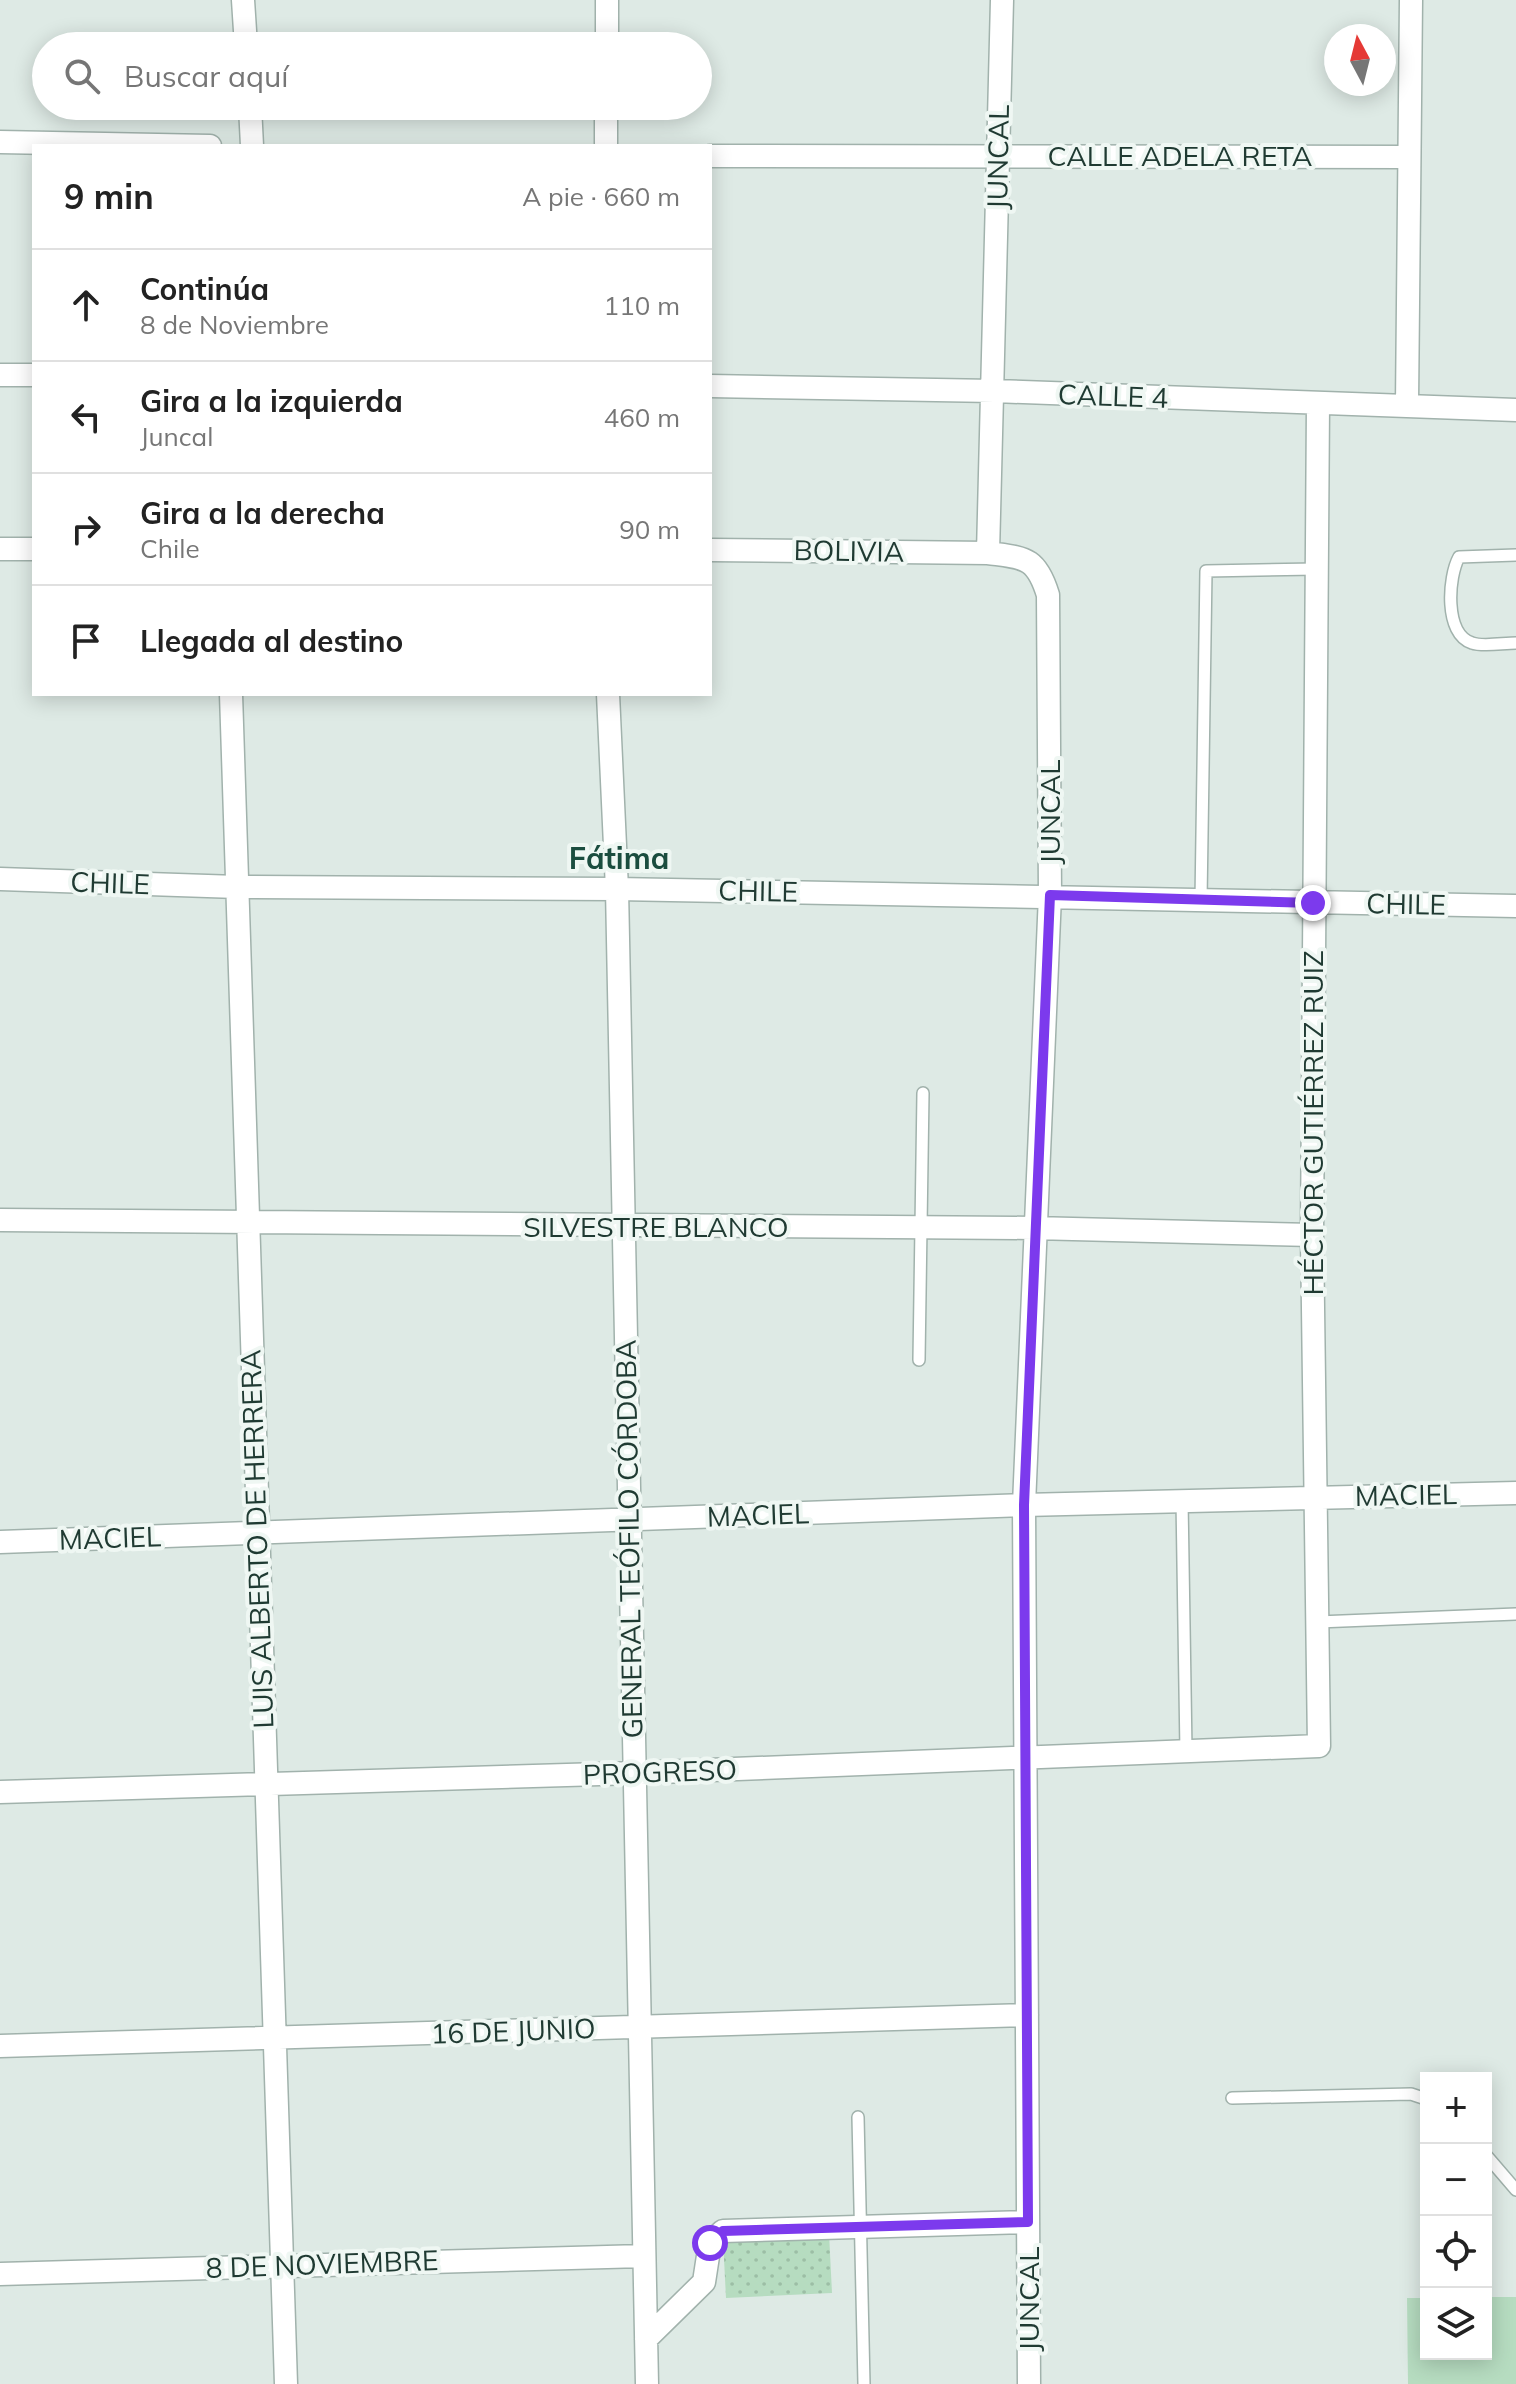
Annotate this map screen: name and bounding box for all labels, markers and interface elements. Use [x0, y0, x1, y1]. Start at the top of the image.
north arrow [1324, 24, 1396, 96]
search box [32, 32, 712, 120]
icon: search [60, 54, 104, 98]
text: Buscar aquí [124, 57, 289, 95]
street label: JUNCAL [979, 104, 1016, 210]
street label: CALLE ADELA RETA [1048, 138, 1313, 173]
text: 9 min [64, 175, 154, 218]
text: A pie · 660 m [522, 180, 680, 213]
text: Continúa [140, 270, 269, 308]
icon: ahead [64, 283, 108, 327]
text: 110 m [604, 289, 680, 322]
text: 8 de Noviembre [140, 308, 329, 341]
street label: CALLE 4 [1057, 376, 1169, 415]
text: Gira a la izquierda [140, 382, 403, 420]
icon: left [64, 395, 108, 439]
text: 460 m [604, 401, 680, 434]
text: Juncal [140, 420, 213, 453]
text: Gira a la derecha [140, 494, 385, 532]
icon: right [64, 507, 108, 551]
text: 90 m [619, 513, 680, 546]
text: Chile [140, 532, 200, 565]
street label: BOLIVIA [793, 532, 905, 569]
icon: arrive [64, 619, 108, 663]
text: Llegada al destino [140, 622, 403, 660]
street label: JUNCAL [1032, 759, 1067, 865]
district label: Fátima [569, 839, 669, 877]
street label: CHILE [70, 864, 150, 901]
street label: CHILE [718, 872, 798, 909]
route end [1295, 885, 1331, 921]
street label: CHILE [1366, 885, 1446, 922]
street label: HÉCTOR GUTIÉRREZ RUIZ [1295, 950, 1330, 1296]
street label: SILVESTRE BLANCO [523, 1209, 789, 1244]
street label: GENERAL TEÓFILO CÓRDOBA [608, 1339, 649, 1739]
street label: LUIS ALBERTO DE HERRERA [232, 1349, 281, 1729]
street label: MACIEL [1354, 1476, 1457, 1513]
street label: MACIEL [706, 1495, 810, 1534]
street label: MACIEL [58, 1518, 162, 1557]
street label: PROGRESO [582, 1751, 738, 1792]
street label: 16 DE JUNIO [430, 2010, 596, 2051]
map controls [1420, 2072, 1492, 2360]
button: + [1420, 2072, 1492, 2144]
button: − [1420, 2144, 1492, 2216]
button: locate [1420, 2216, 1492, 2288]
route start [692, 2225, 728, 2261]
street label: 8 DE NOVIEMBRE [205, 2242, 439, 2285]
street label: JUNCAL [1011, 2246, 1046, 2352]
button: layers [1420, 2288, 1492, 2360]

